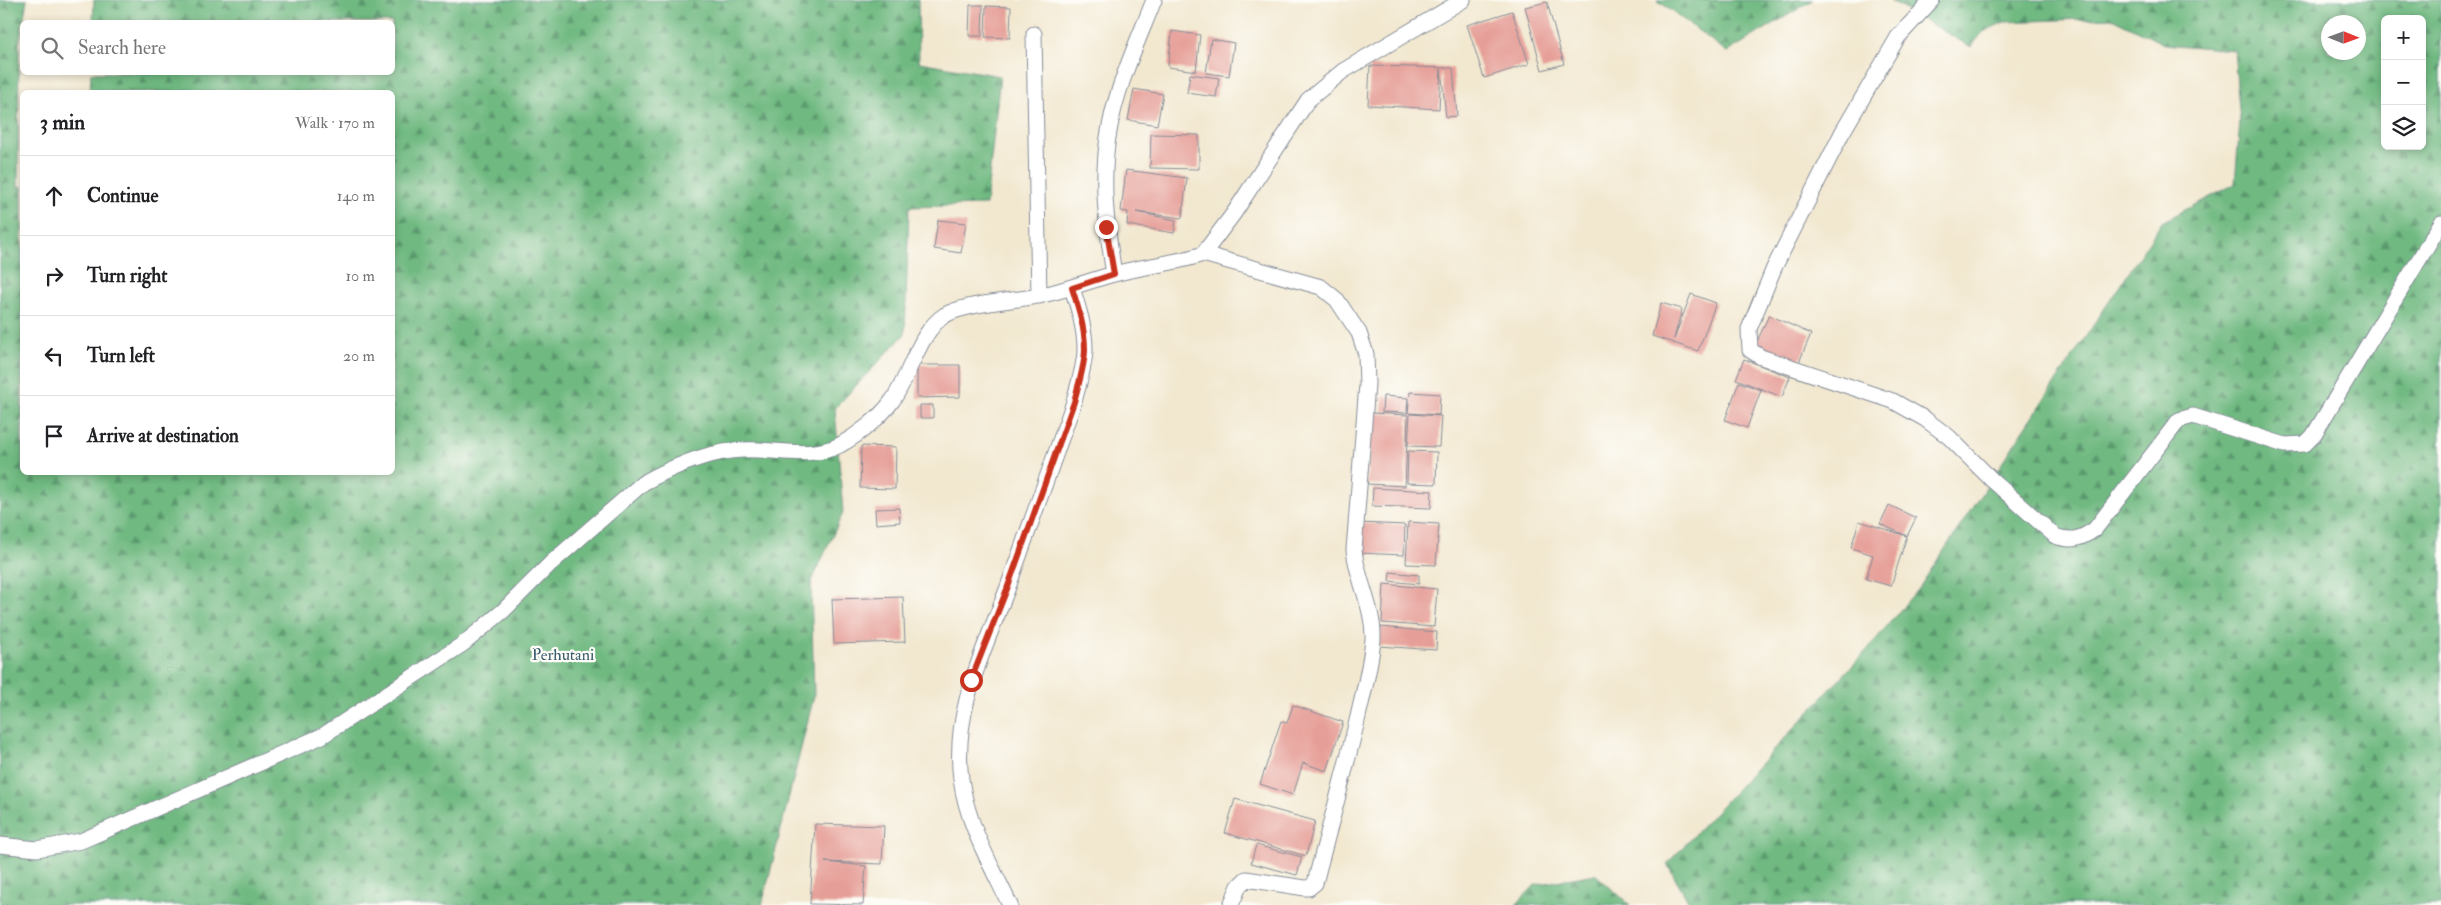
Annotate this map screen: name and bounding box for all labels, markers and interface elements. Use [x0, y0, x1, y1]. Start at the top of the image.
north arrow [2321, 15, 2366, 60]
map controls [2381, 15, 2426, 150]
button: + [2381, 15, 2426, 60]
search box [20, 20, 395, 75]
icon: search [38, 34, 66, 62]
text: Search here [78, 36, 166, 60]
button: − [2381, 60, 2426, 105]
button: layers [2381, 105, 2426, 150]
text: 3 min [40, 109, 85, 136]
text: Walk · 170 m [295, 113, 375, 133]
icon: ahead [40, 182, 68, 210]
text: Continue [87, 184, 158, 208]
text: 140 m [337, 186, 375, 206]
route end [1095, 216, 1118, 239]
icon: right [40, 262, 68, 290]
text: Turn right [87, 264, 167, 288]
text: 10 m [345, 266, 375, 286]
icon: left [40, 342, 68, 370]
text: Turn left [87, 344, 155, 368]
text: 20 m [343, 346, 375, 366]
icon: arrive [40, 422, 68, 450]
text: Arrive at destination [87, 424, 239, 448]
park label: Perhutani [532, 645, 594, 665]
route start [960, 669, 983, 692]

